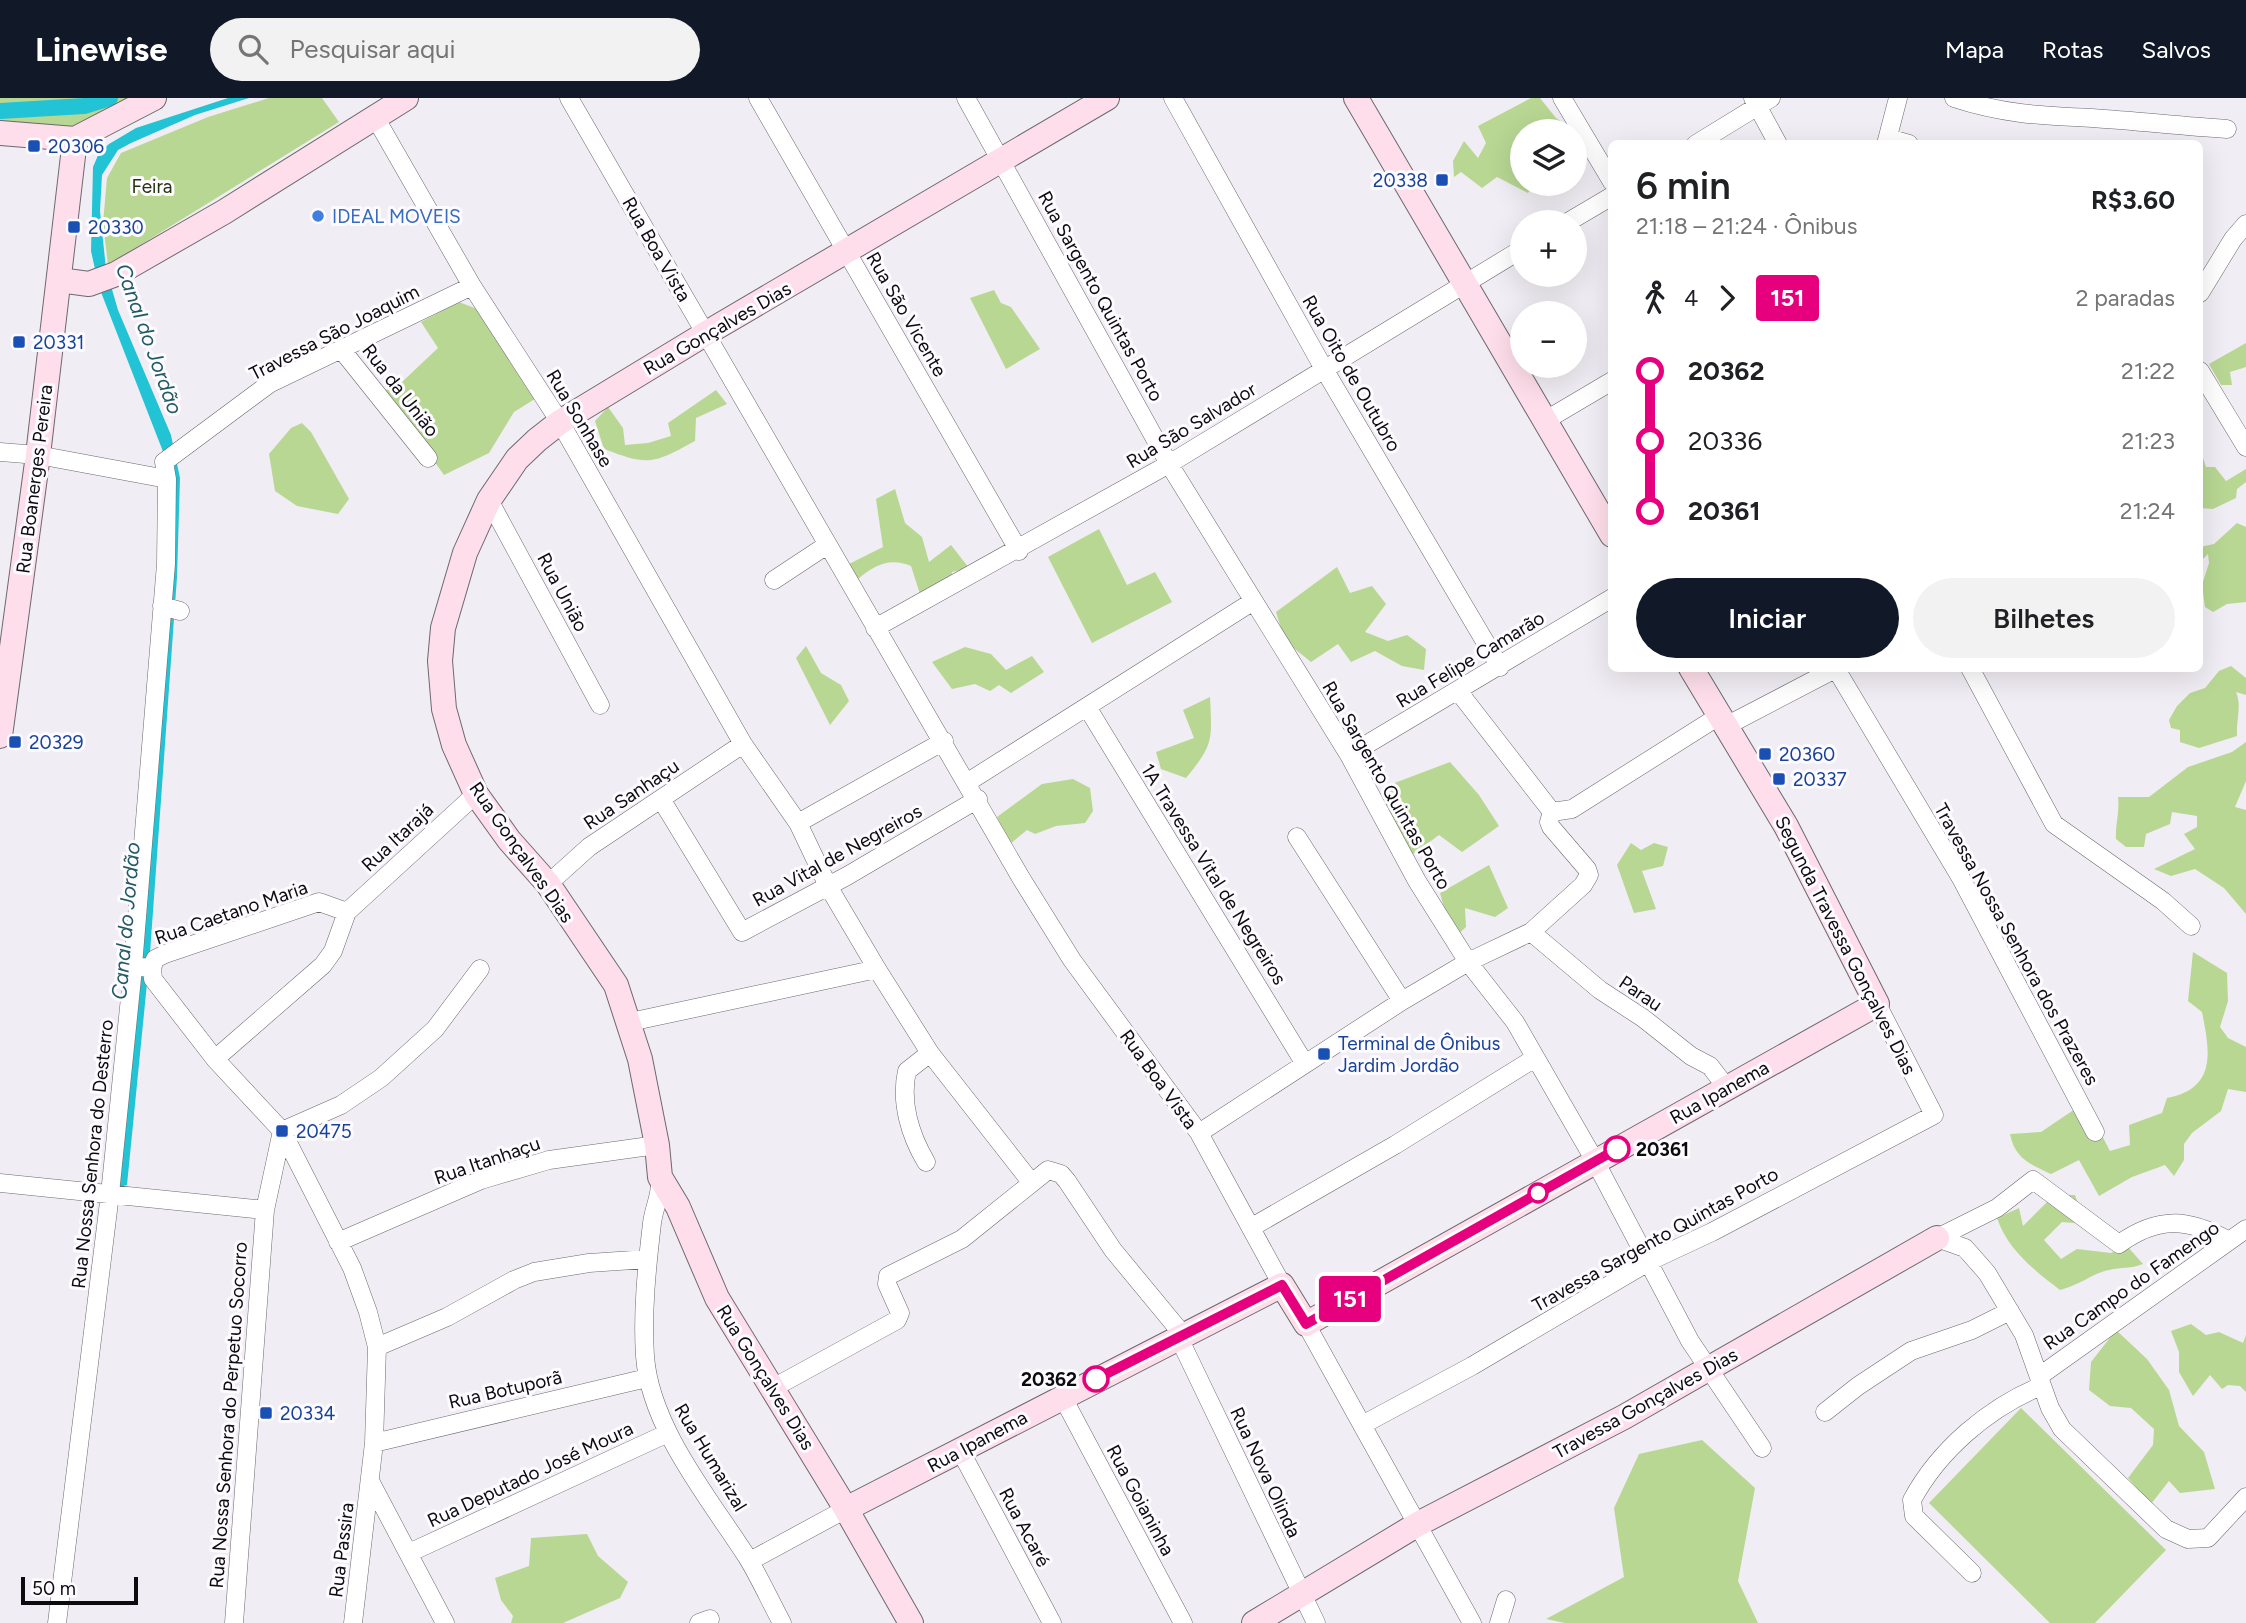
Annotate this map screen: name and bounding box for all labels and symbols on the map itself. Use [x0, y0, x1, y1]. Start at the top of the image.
place label: 20306 [48, 135, 104, 158]
marker: 20306 [26, 138, 42, 154]
place label: 20338 [1373, 169, 1428, 192]
marker: 20338 [1434, 172, 1450, 188]
park label: Feira [131, 175, 173, 198]
street label: Rua Sargento Quintas Porto [1033, 187, 1168, 405]
street label: Rua Boa Vista [617, 193, 696, 306]
place label: IDEAL MOVEIS [332, 205, 461, 228]
marker: IDEAL MOVEIS [310, 208, 326, 224]
place label: 20330 [88, 216, 144, 239]
marker: 20330 [66, 219, 82, 235]
street label: Rua São Vicente [862, 248, 952, 381]
water label: Canal do Jordão [111, 260, 188, 417]
street label: Rua Gonçalves Dias [639, 277, 795, 380]
street label: Travessa São Joaquim [246, 280, 423, 385]
street label: Rua Oito de Outubro [1297, 291, 1406, 456]
place label: 20331 [33, 331, 84, 354]
marker: 20331 [11, 334, 27, 350]
street label: Rua da União [357, 339, 444, 441]
street label: Rua Sonhase [541, 365, 618, 471]
street label: Rua São Salvador [1122, 377, 1261, 473]
street label: Rua Boanerges Pereira [11, 383, 57, 575]
street label: Rua União [532, 549, 593, 636]
street label: Rua Felipe Camarão [1392, 606, 1548, 713]
street label: Rua Sargento Quintas Porto [1317, 677, 1456, 894]
place label: 20329 [29, 731, 84, 754]
marker: 20329 [7, 734, 23, 750]
place label: 20360 [1779, 743, 1835, 766]
marker: 20360 [1757, 746, 1773, 762]
street label: Rua Sanhaçu [579, 754, 683, 835]
street label: 1A Travessa Vital de Negreiros [1136, 759, 1291, 989]
place label: 20337 [1793, 768, 1847, 791]
marker: 20337 [1771, 771, 1787, 787]
street label: Rua Gonçalves Dias [464, 777, 579, 927]
street label: Rua Itarajá [357, 798, 438, 876]
street label: Rua Vital de Negreiros [749, 799, 926, 912]
street label: Travessa Nossa Senhora dos Prazeres [1929, 799, 2104, 1089]
street label: Segunda Travessa Gonçalves Dias [1770, 812, 1921, 1079]
water label: Canal do Jordão [106, 841, 145, 1001]
street label: Rua Caetano Maria [152, 876, 311, 949]
street label: Parau [1615, 971, 1667, 1016]
street label: Rua Nossa Senhora do Desterro [67, 1018, 118, 1290]
street label: Rua Boa Vista [1115, 1025, 1202, 1133]
place label: Terminal de Ônibus Jardim Jordão [1338, 1032, 1501, 1077]
marker: Terminal de Ônibus Jardim Jordão [1316, 1046, 1332, 1062]
street label: Rua Ipanema [1666, 1056, 1773, 1129]
place label: 20475 [296, 1120, 352, 1143]
marker: 20475 [274, 1123, 290, 1139]
street label: Rua Itanhaçu [431, 1132, 543, 1189]
marker: 20361 [1604, 1136, 1630, 1162]
place label: 20361 [1636, 1138, 1689, 1161]
street label: Travessa Sargento Quintas Porto [1528, 1162, 1782, 1317]
unlabelled marker [1528, 1183, 1548, 1203]
street label: Rua Campo do Famengo [2039, 1216, 2224, 1355]
street label: Rua Nossa Senhora do Perpetuo Socorro [205, 1241, 252, 1589]
line badge: 151 [1310, 1276, 1390, 1322]
street label: Rua Gonçalves Dias [712, 1300, 820, 1454]
street label: Travessa Gonçalves Dias [1549, 1343, 1742, 1464]
street label: Rua Botuporã [446, 1365, 564, 1414]
marker: 20362 [1083, 1366, 1109, 1392]
place label: 20362 [1021, 1368, 1077, 1391]
street label: Rua Humarizal [669, 1399, 752, 1515]
place label: 20334 [280, 1402, 335, 1425]
street label: Rua Nova Olinda [1225, 1403, 1306, 1541]
marker: 20334 [258, 1405, 274, 1421]
street label: Rua Ipanema [923, 1406, 1031, 1477]
street label: Rua Deputado José Moura [424, 1417, 637, 1532]
street label: Rua Goianinha [1102, 1441, 1179, 1560]
street label: Rua Acaré [994, 1484, 1055, 1571]
street label: Rua Passira [324, 1501, 359, 1599]
scale bar [21, 1574, 138, 1606]

